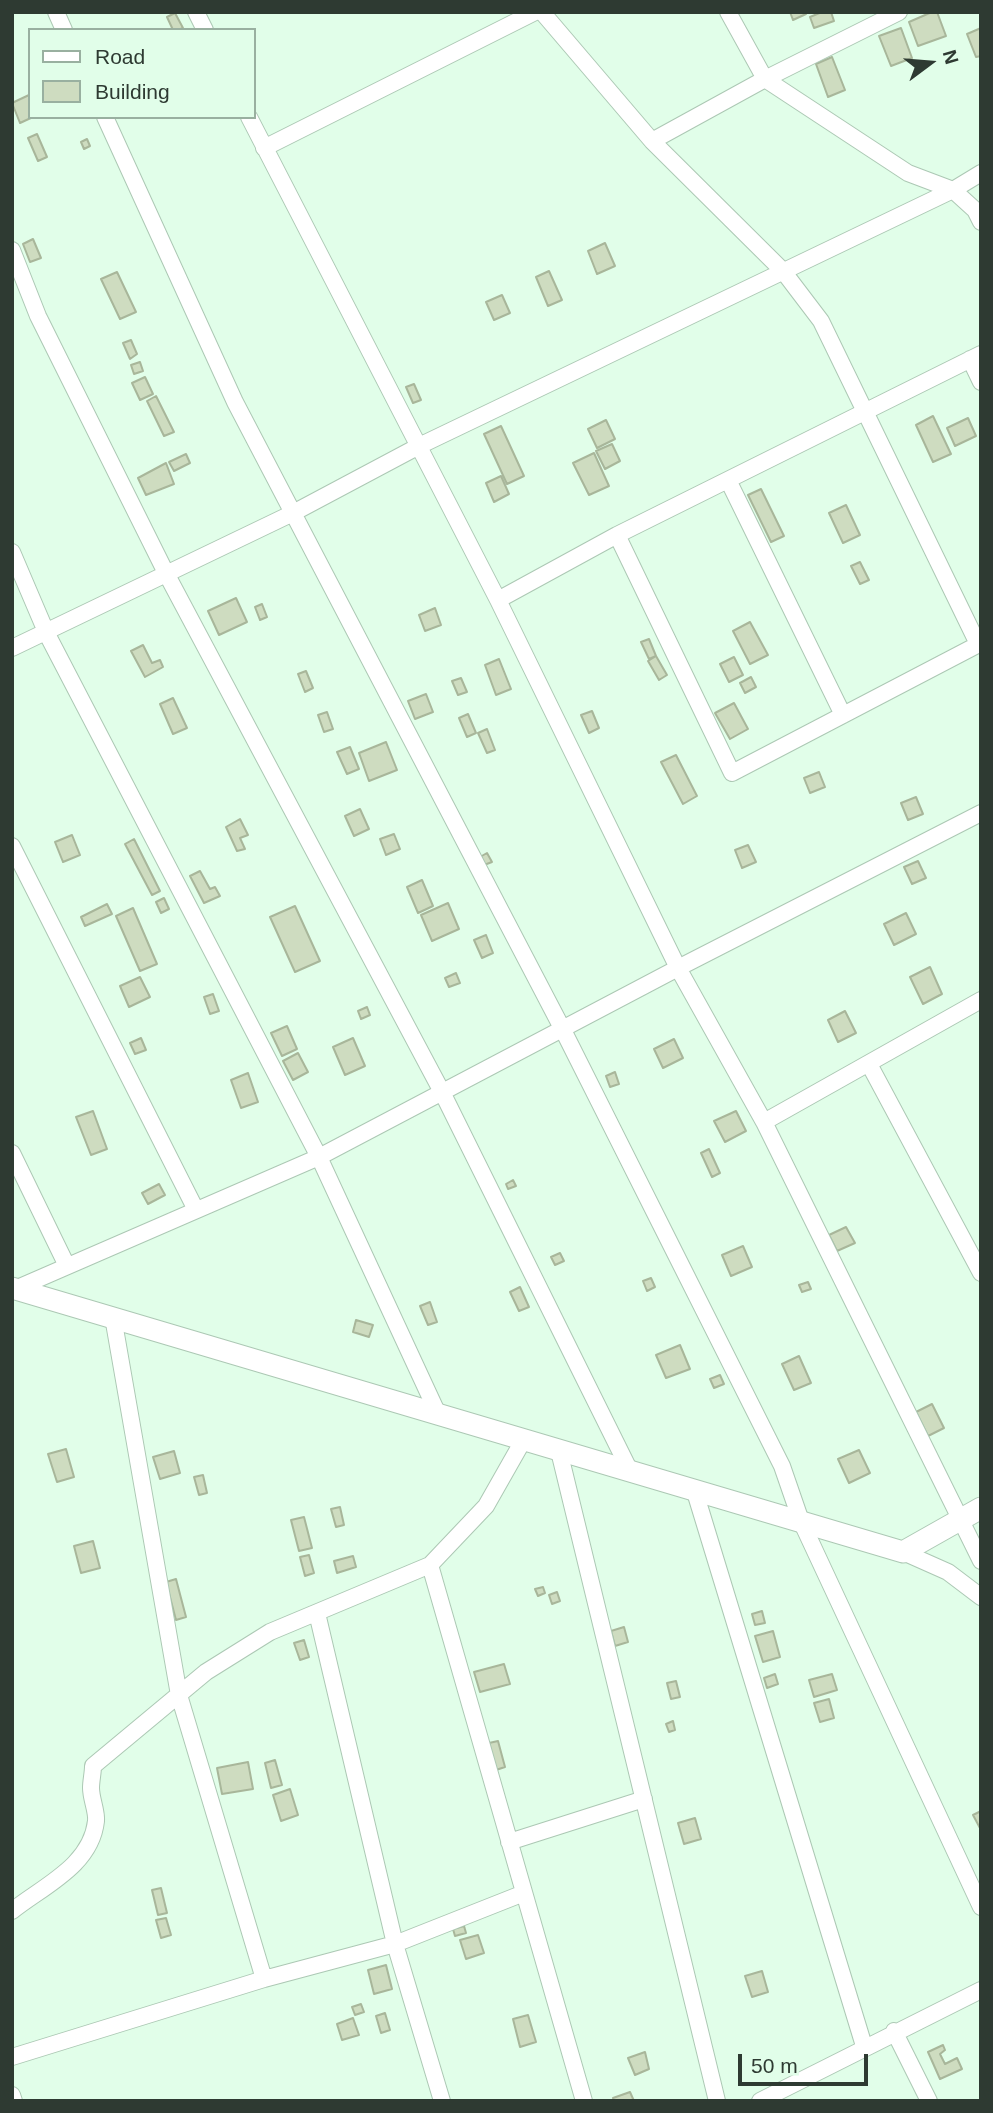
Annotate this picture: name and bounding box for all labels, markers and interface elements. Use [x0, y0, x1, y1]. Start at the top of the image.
legend [28, 28, 256, 119]
north arrow [895, 28, 965, 98]
text: Road [95, 45, 145, 68]
text: N [939, 48, 963, 67]
text: Building [95, 80, 170, 103]
scale bar [741, 2039, 870, 2084]
text: 50 m [751, 2054, 798, 2077]

